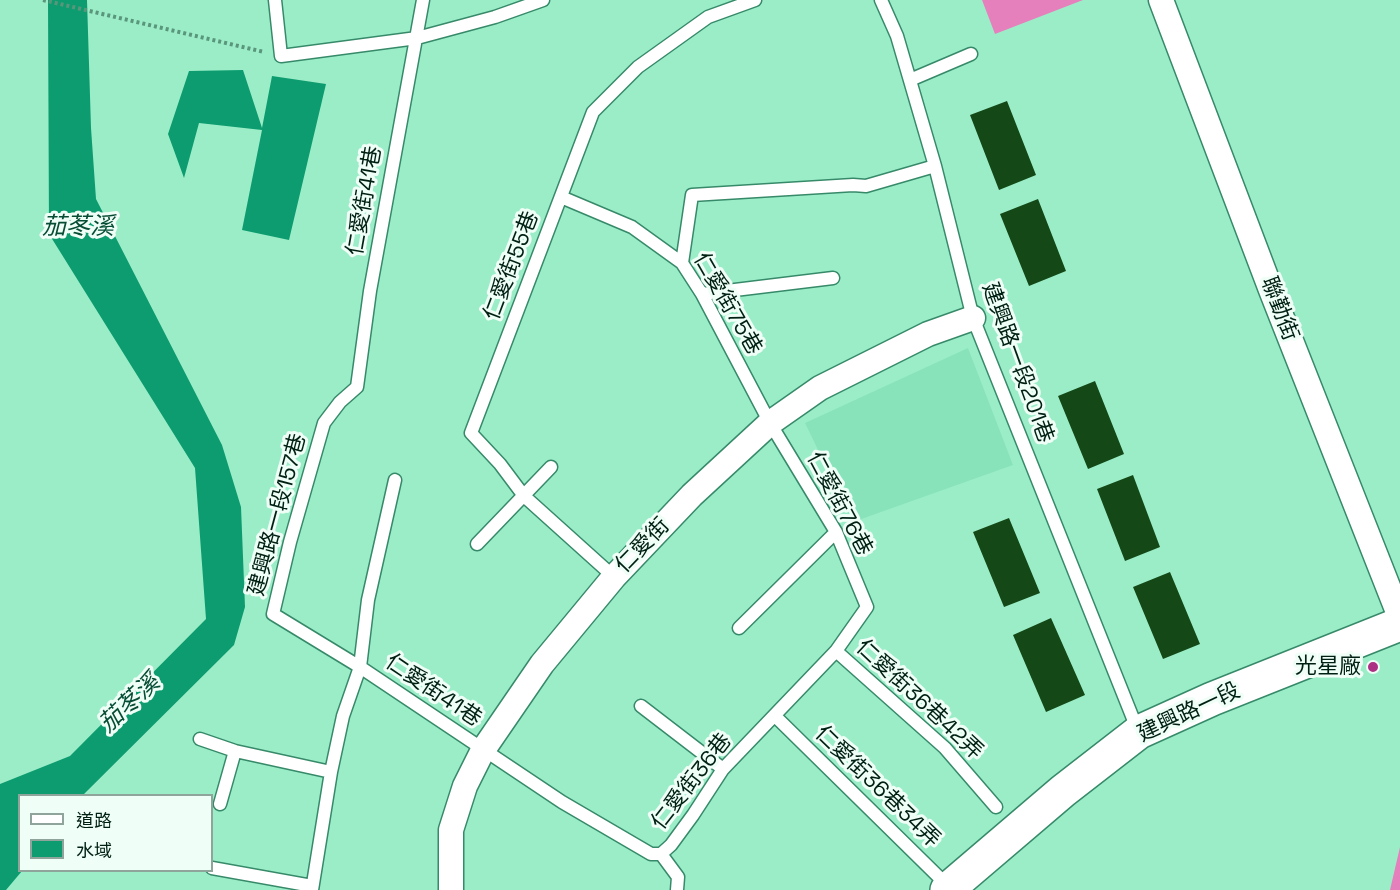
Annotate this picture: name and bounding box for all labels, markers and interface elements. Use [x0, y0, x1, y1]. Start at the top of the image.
street label: 仁愛街41巷 [342, 144, 388, 258]
street label: 仁愛街55巷 [479, 208, 545, 324]
water label: 茄苳溪 [42, 213, 114, 241]
street label: 仁愛街75巷 [687, 248, 767, 360]
street label: 聯勤街 [1255, 273, 1303, 345]
street label: 建興路一段201巷 [976, 279, 1058, 447]
street label: 建興路一段157巷 [244, 431, 312, 599]
street label: 仁愛街76巷 [801, 448, 877, 560]
street label: 仁愛街 [611, 513, 675, 579]
street label: 仁愛街36巷42弄 [850, 635, 988, 765]
street label: 仁愛街41巷 [380, 649, 486, 733]
place label: 光星廠 [1295, 654, 1361, 680]
marker: 光星廠 [1366, 660, 1380, 674]
water label: 茄苳溪 [94, 669, 166, 739]
street label: 建興路一段 [1134, 678, 1244, 748]
street label: 仁愛街36巷34弄 [809, 721, 945, 853]
street label: 仁愛街36巷 [646, 729, 738, 835]
legend [18, 794, 213, 872]
text: 道路 [76, 809, 112, 832]
text: 水域 [76, 839, 112, 862]

